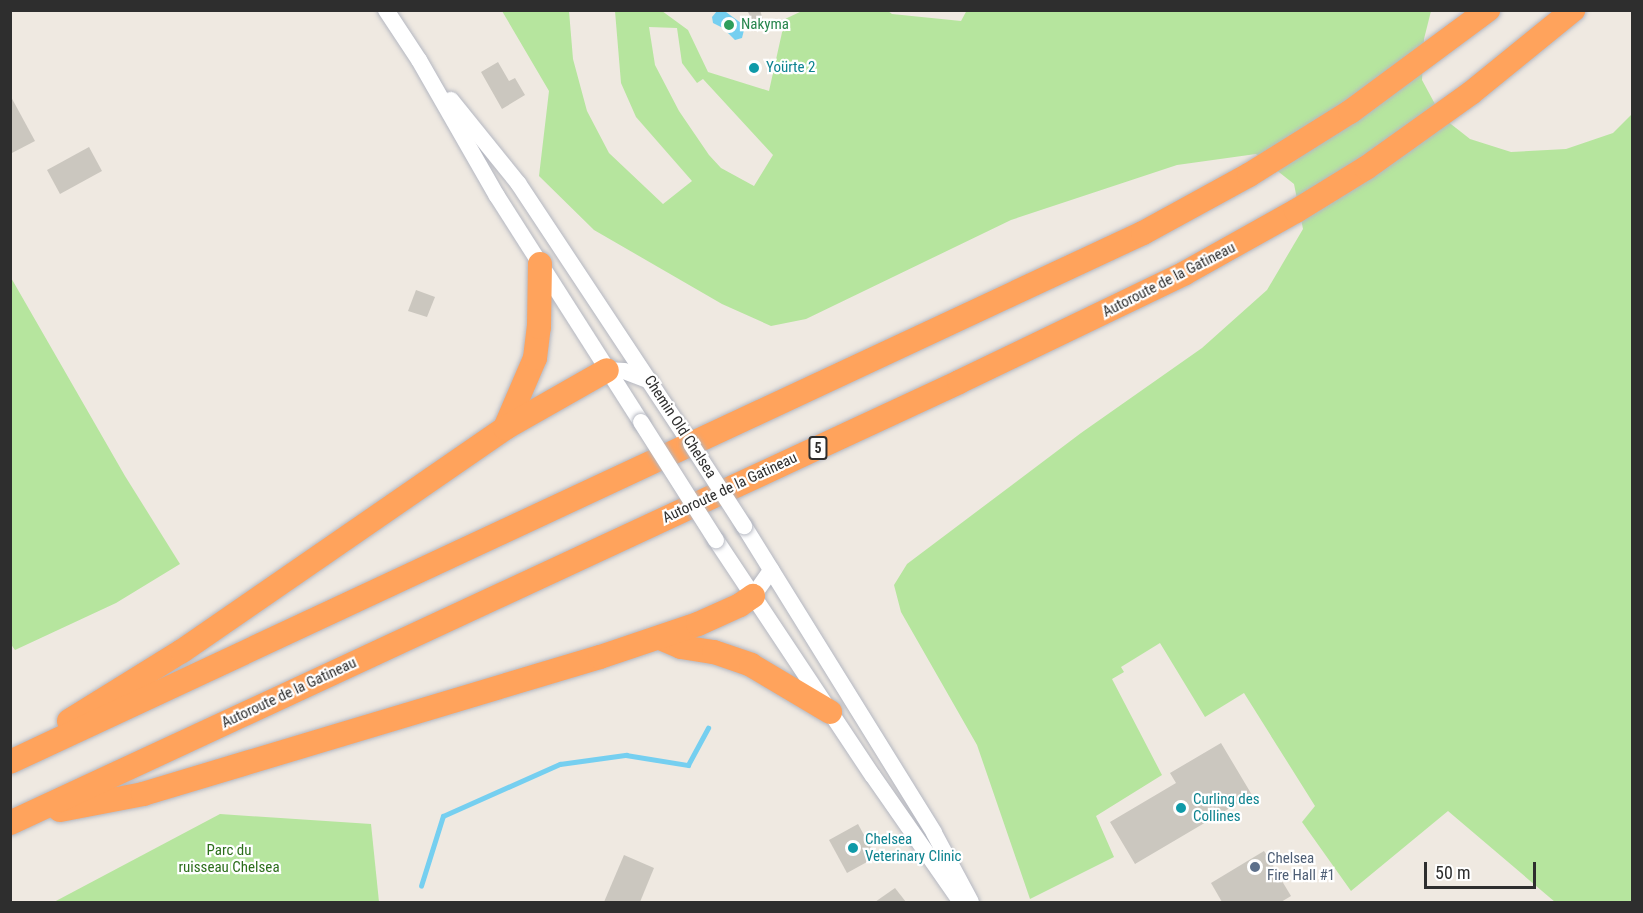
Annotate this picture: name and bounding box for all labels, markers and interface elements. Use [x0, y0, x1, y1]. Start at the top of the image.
place label: Nakyma [741, 16, 789, 34]
marker: Nakyma [722, 18, 736, 32]
place label: Yoürte 2 [766, 59, 815, 77]
marker: Yoürte 2 [747, 61, 761, 75]
street label: Autoroute de la Gatineau [1100, 239, 1238, 321]
street label: Chemin Old Chelsea [640, 372, 720, 482]
road number: 5 [808, 437, 828, 459]
street label: Autoroute de la Gatineau [660, 449, 800, 527]
street label: Autoroute de la Gatineau [219, 654, 359, 732]
place label: Curling des Collines [1193, 790, 1260, 825]
marker: Curling des Collines [1174, 801, 1188, 815]
place label: Chelsea Veterinary Clinic [865, 830, 961, 865]
park label: Parc du ruisseau Chelsea [178, 841, 280, 876]
marker: Chelsea Veterinary Clinic [846, 841, 860, 855]
place label: Chelsea Fire Hall #1 [1267, 849, 1335, 884]
scale bar [1427, 850, 1540, 888]
marker: Chelsea Fire Hall #1 [1248, 860, 1262, 874]
text: 50 m [1435, 862, 1470, 883]

